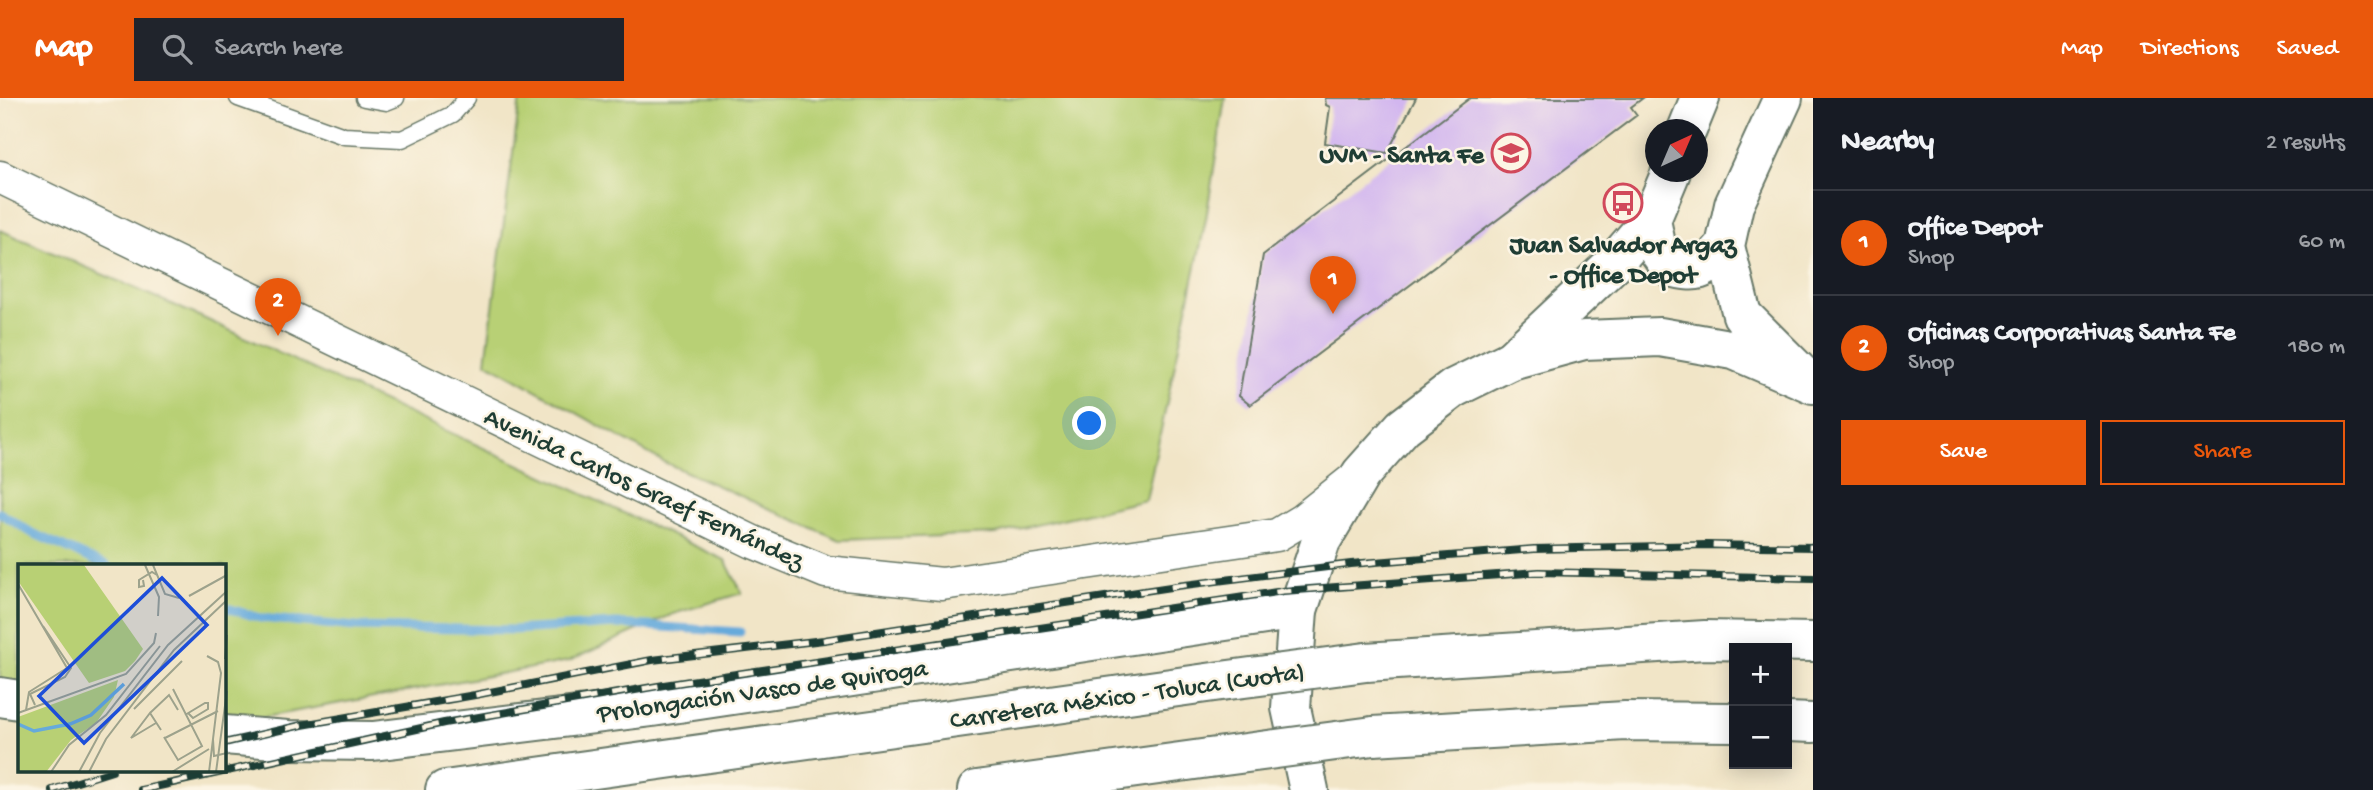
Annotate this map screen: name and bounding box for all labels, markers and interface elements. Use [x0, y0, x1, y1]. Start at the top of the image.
search box [134, 18, 624, 81]
text: Map [35, 30, 92, 68]
icon: search [158, 30, 196, 68]
text: Search here [214, 34, 343, 65]
text: Map [2061, 35, 2103, 64]
text: Directions [2141, 35, 2239, 64]
text: Saved [2277, 35, 2338, 64]
north arrow [1645, 119, 1708, 182]
text: Nearby [1841, 126, 1934, 161]
text: 2 results [2266, 130, 2345, 157]
school or university icon: UVM - Santa Fe [1490, 132, 1532, 174]
place label: UVM - Santa Fe [1319, 142, 1486, 173]
bus stop icon: Juan Salvador Argaz - Office Depot [1602, 182, 1644, 224]
text: Office Depot [1908, 214, 2041, 245]
text: 1 [1859, 229, 1869, 256]
text: 60 m [2299, 229, 2345, 256]
place label: Juan Salvador Argaz - Office Depot [1509, 232, 1738, 293]
text: Shop [1908, 245, 1954, 272]
pin: 1 [1310, 256, 1356, 314]
pin: 2 [255, 278, 301, 336]
text: Oficinas Corporativas Santa Fe [1908, 319, 2236, 350]
text: 2 [1858, 334, 1870, 361]
text: 180 m [2288, 334, 2345, 361]
text: Shop [1908, 350, 1954, 377]
street label: Avenida Carlos Graef Fernández [478, 403, 809, 580]
your location [1072, 406, 1106, 440]
button: Save [1841, 420, 2086, 485]
button: Share [2100, 420, 2345, 485]
inset map [18, 564, 226, 772]
map controls [1729, 643, 1792, 769]
button: + [1729, 643, 1792, 706]
street label: Prolongación Vasco de Quiroga [594, 655, 931, 732]
street label: Carretera México - Toluca (Cuota) [948, 658, 1307, 739]
button: − [1729, 706, 1792, 769]

